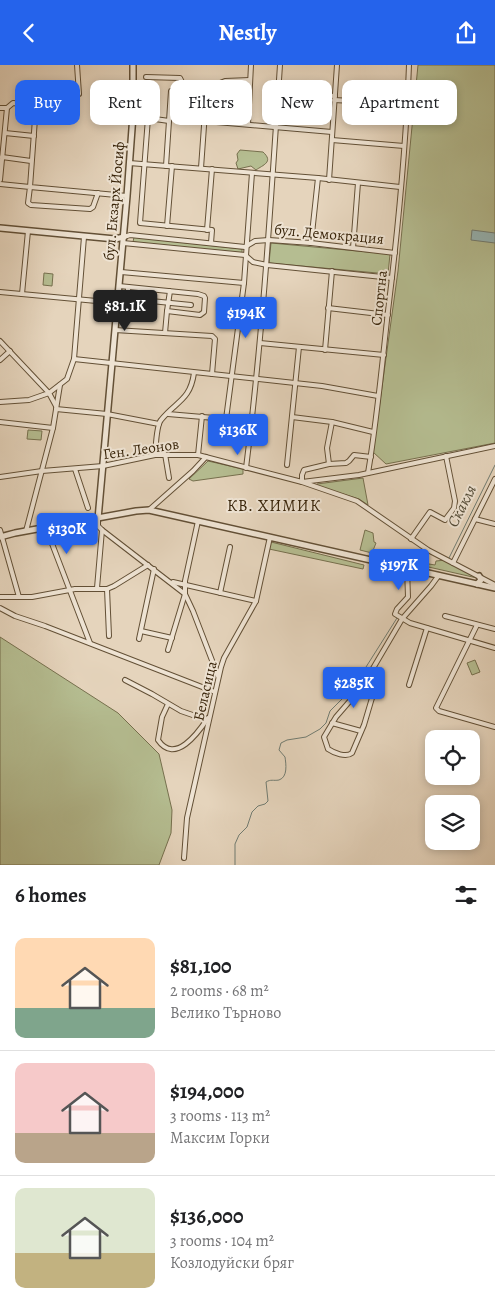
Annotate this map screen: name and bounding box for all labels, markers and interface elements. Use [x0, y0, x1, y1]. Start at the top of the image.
text: Nestly [218, 18, 277, 48]
icon: back [15, 19, 43, 47]
icon: share [452, 19, 480, 47]
chip: Buy [15, 80, 80, 125]
chip: Rent [90, 80, 160, 125]
chip: Filters [170, 80, 252, 125]
chip: New [262, 80, 332, 125]
chip: Apartment [342, 80, 457, 125]
street label: бул. Екзарх Йосиф [99, 141, 129, 261]
street label: бул. Демокрация [273, 219, 385, 249]
street label: Спортна [366, 269, 392, 327]
pin: $81.1K [84, 289, 166, 332]
text: $81.1K [104, 295, 146, 317]
pin: $194K [211, 297, 281, 339]
text: $194K [227, 302, 265, 324]
pin: $136K [203, 413, 273, 456]
text: $136K [219, 419, 257, 441]
street label: Ген. Леонов [102, 434, 180, 464]
water label: Скакля [442, 481, 482, 531]
district label: КВ. ХИМИК [227, 495, 321, 517]
pin: $130K [32, 513, 102, 555]
text: $130K [48, 518, 86, 540]
pin: $197K [364, 549, 434, 591]
text: $197K [380, 554, 418, 576]
street label: Беласица [188, 659, 222, 723]
pin: $285K [319, 667, 389, 709]
text: $285K [334, 672, 374, 694]
map controls [425, 730, 480, 850]
button: locate [425, 730, 480, 785]
button: layers [425, 795, 480, 850]
text: 6 homes [15, 881, 87, 909]
icon: filters [452, 881, 480, 909]
text: $81,100 [170, 952, 232, 980]
icon: home [55, 958, 115, 1018]
text: 2 rooms · 68 m² [170, 980, 269, 1002]
text: Велико Търново [170, 1002, 281, 1024]
text: $194,000 [170, 1077, 244, 1105]
icon: home [55, 1083, 115, 1143]
text: 3 rooms · 113 m² [170, 1105, 270, 1127]
text: Максим Горки [170, 1127, 270, 1149]
text: $136,000 [170, 1202, 243, 1230]
icon: home [55, 1208, 115, 1268]
text: 3 rooms · 104 m² [170, 1230, 274, 1252]
text: Козлодуйски бряг [170, 1252, 294, 1274]

